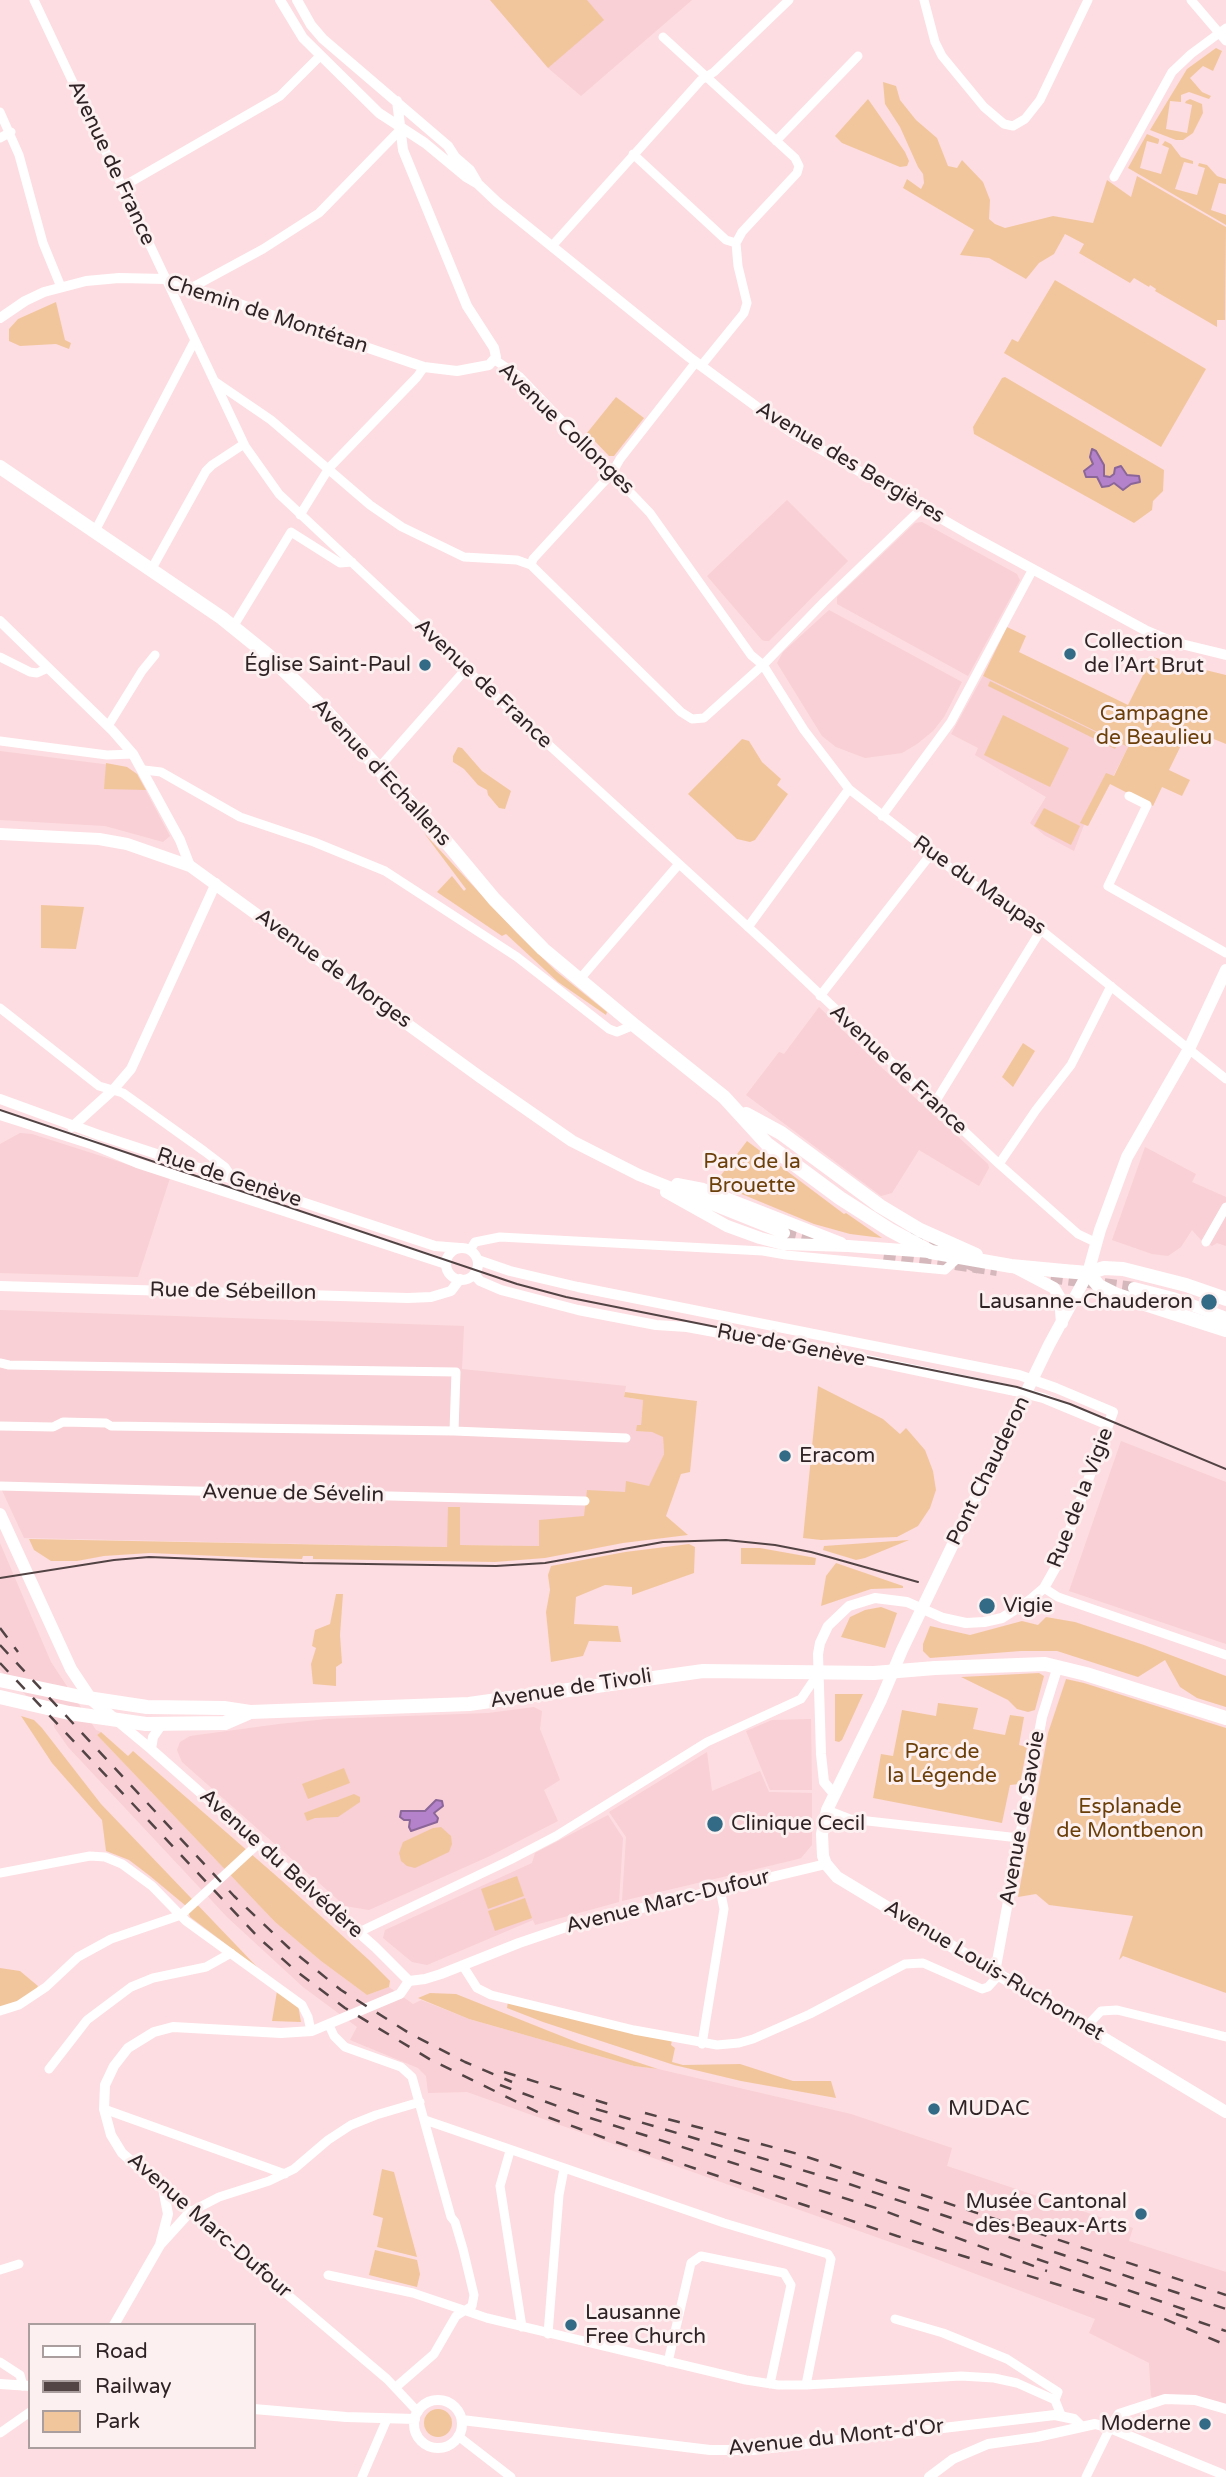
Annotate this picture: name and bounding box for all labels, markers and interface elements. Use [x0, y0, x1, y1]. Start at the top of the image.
street label: Avenue de France [62, 77, 160, 249]
street label: Chemin de Montétan [163, 271, 371, 359]
street label: Avenue Collonges [493, 358, 639, 500]
street label: Avenue des Bergières [751, 397, 949, 529]
street label: Avenue de France [409, 614, 557, 754]
place label: Collection de l’Art Brut [1084, 629, 1204, 679]
marker: Collection de l’Art Brut [1062, 646, 1078, 662]
place label: Église Saint-Paul [244, 652, 411, 678]
marker: Église Saint-Paul [417, 657, 433, 673]
street label: Avenue d'Echallens [306, 694, 456, 852]
park label: Campagne de Beaulieu [1096, 701, 1212, 751]
street label: Rue du Maupas [908, 831, 1050, 941]
street label: Avenue de Morges [250, 904, 416, 1034]
street label: Avenue de France [824, 1000, 972, 1140]
street label: Rue de Genève [153, 1143, 305, 1213]
park label: Parc de la Brouette [703, 1149, 801, 1199]
street label: Rue de Sébeillon [149, 1278, 317, 1306]
place label: Lausanne-Chauderon [978, 1289, 1193, 1315]
marker: Lausanne-Chauderon [1199, 1292, 1219, 1312]
street label: Rue de Genève [715, 1319, 867, 1373]
street label: Pont Chauderon [942, 1392, 1036, 1550]
street label: Rue de la Vigie [1043, 1424, 1119, 1572]
place label: Eracom [799, 1443, 875, 1469]
marker: Eracom [777, 1448, 793, 1464]
street label: Avenue de Sévelin [202, 1480, 384, 1508]
place label: Vigie [1003, 1593, 1053, 1619]
marker: Vigie [977, 1596, 997, 1616]
street label: Avenue de Tivoli [488, 1664, 654, 1714]
street label: Avenue de Savoie [995, 1729, 1051, 1907]
park label: Parc de la Légende [887, 1739, 997, 1789]
street label: Avenue du Belvédère [194, 1784, 368, 1944]
park label: Esplanade de Montbenon [1056, 1794, 1204, 1844]
place label: Clinique Cecil [731, 1811, 865, 1837]
marker: Clinique Cecil [705, 1814, 725, 1834]
street label: Avenue Marc-Dufour [563, 1864, 773, 1940]
street label: Avenue Louis-Ruchonnet [879, 1895, 1109, 2047]
place label: MUDAC [948, 2096, 1030, 2122]
marker: MUDAC [926, 2101, 942, 2117]
street label: Avenue Marc-Dufour [122, 2148, 296, 2304]
place label: Musée Cantonal des Beaux-Arts [965, 2189, 1127, 2239]
marker: Musée Cantonal des Beaux-Arts [1133, 2206, 1149, 2222]
place label: Lausanne Free Church [585, 2300, 706, 2350]
marker: Lausanne Free Church [563, 2317, 579, 2333]
legend [28, 2323, 256, 2449]
text: Road [95, 2339, 148, 2364]
text: Railway [95, 2374, 172, 2399]
text: Park [95, 2409, 140, 2434]
place label: Moderne [1100, 2411, 1191, 2437]
street label: Avenue du Mont-d'Or [727, 2414, 945, 2462]
marker: Moderne [1197, 2416, 1213, 2432]

